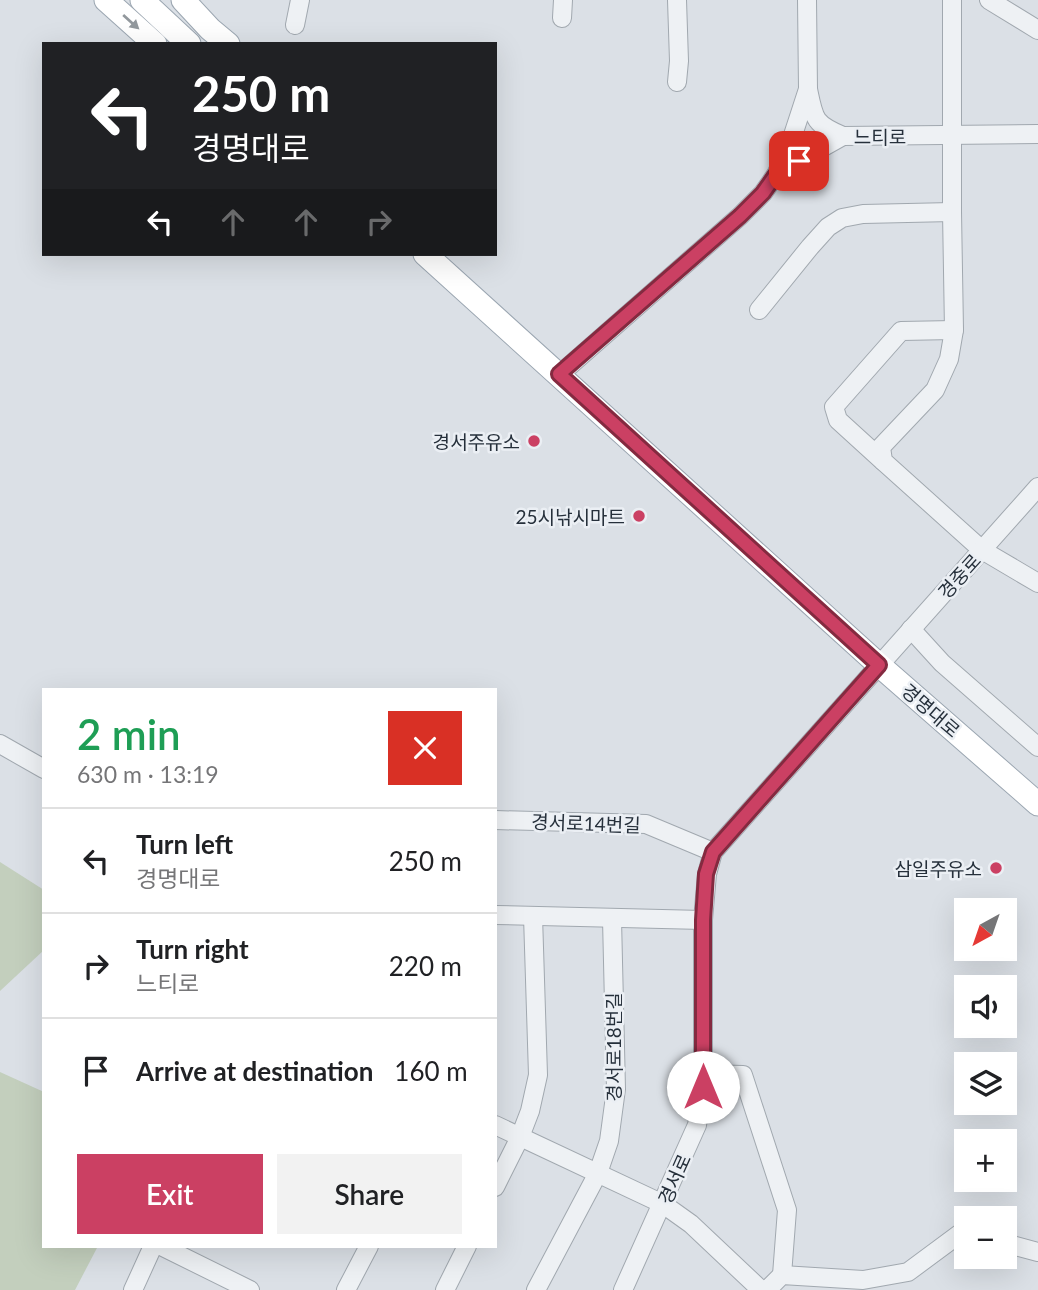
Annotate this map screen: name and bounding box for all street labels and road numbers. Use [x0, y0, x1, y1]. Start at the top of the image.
street label: 느티로 [854, 125, 906, 148]
street label: 경중로 [933, 549, 985, 603]
street label: 경명대로 [897, 678, 965, 742]
street label: 경서로14번길 [531, 810, 641, 836]
street label: 경서로18번길 [602, 992, 625, 1102]
street label: 경서로 [653, 1150, 695, 1208]

